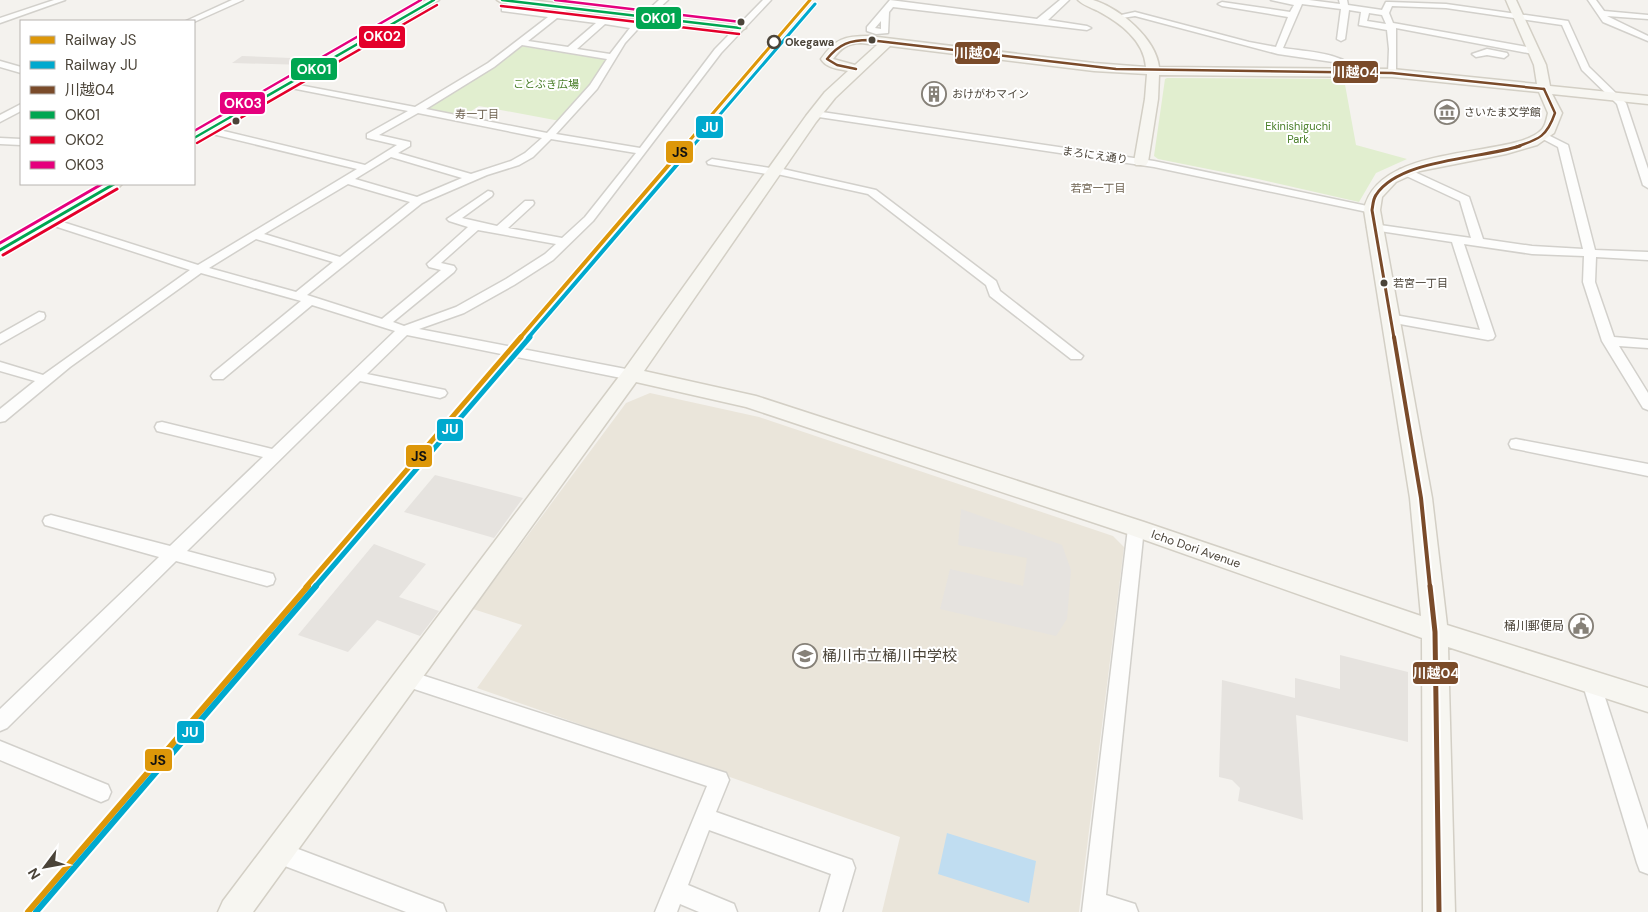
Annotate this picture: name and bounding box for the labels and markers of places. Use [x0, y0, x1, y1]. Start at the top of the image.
unlabelled marker [736, 17, 746, 27]
marker: Okegawa [767, 35, 781, 49]
place label: Okegawa [785, 35, 834, 49]
unlabelled marker [867, 35, 877, 45]
building icon: おけがわマイン [921, 81, 947, 107]
place label: おけがわマイン [952, 87, 1029, 101]
museum icon: さいたま文学館 [1434, 99, 1460, 125]
place label: さいたま文学館 [1464, 105, 1541, 119]
unlabelled marker [231, 116, 241, 126]
place label: 若宮一丁目 [1393, 276, 1448, 290]
marker: 若宮一丁目 [1379, 278, 1389, 288]
public building icon: 桶川郵便局 [1568, 613, 1594, 639]
place label: 桶川郵便局 [1504, 618, 1564, 634]
school or university icon: 桶川市立桶川中学校 [792, 643, 818, 669]
place label: 桶川市立桶川中学校 [822, 646, 957, 666]

